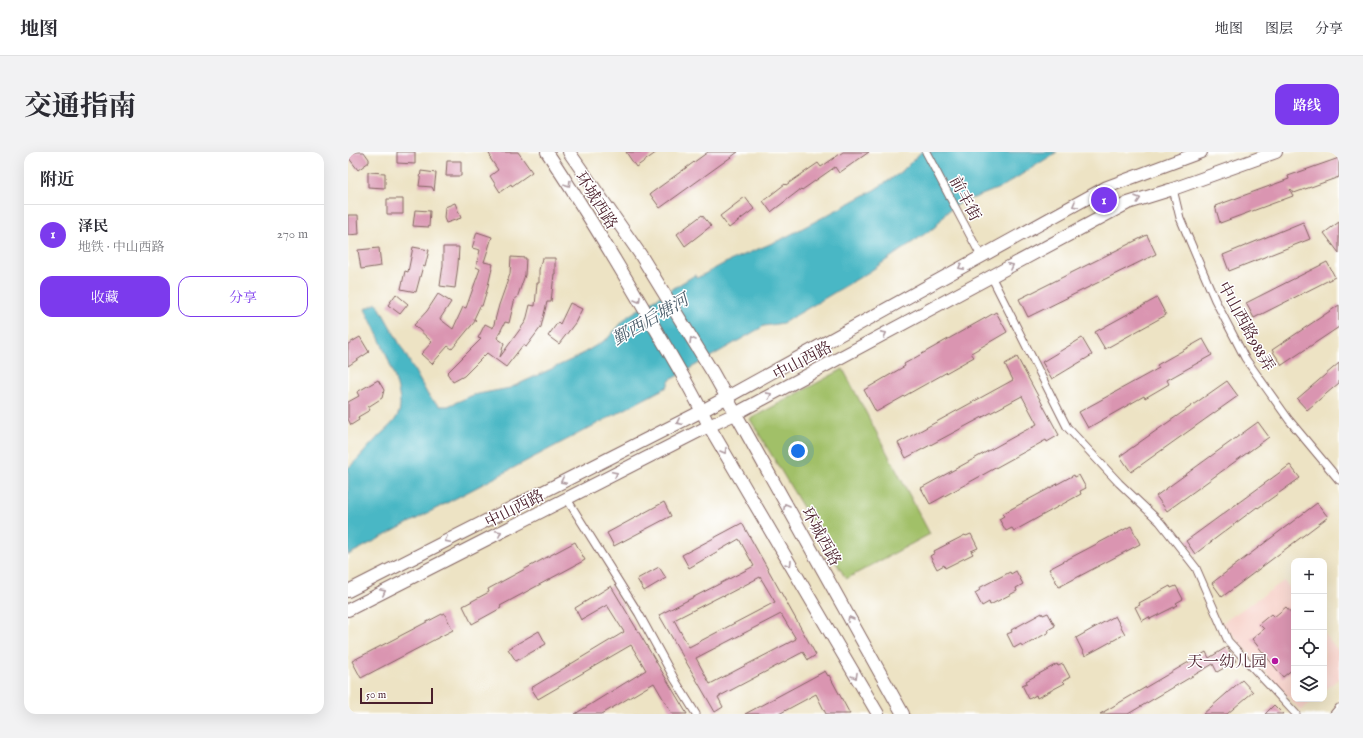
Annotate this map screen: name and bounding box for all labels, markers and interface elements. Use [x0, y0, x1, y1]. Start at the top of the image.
text: 地图 [20, 18, 58, 42]
text: 地图 [1215, 20, 1243, 38]
text: 图层 [1265, 20, 1293, 38]
text: 分享 [1315, 20, 1343, 38]
button: 路线 [1275, 84, 1339, 125]
text: 交通指南 [24, 90, 136, 125]
street label: 环城西路 [570, 169, 621, 234]
text: 附近 [40, 170, 74, 191]
street label: 前丰街 [944, 173, 984, 225]
one-way arrow [563, 180, 570, 187]
pin: 1 [1091, 185, 1117, 215]
one-way arrow [1135, 196, 1142, 204]
one-way arrow [1072, 200, 1079, 207]
text: 泽民 [78, 217, 108, 236]
text: 1 [51, 226, 55, 243]
text: 270 m [277, 226, 308, 243]
text: 地铁 · 中山西路 [78, 239, 165, 256]
one-way arrow [958, 263, 965, 270]
one-way arrow [1007, 263, 1014, 270]
button: 收藏 [40, 276, 170, 317]
button: 分享 [178, 276, 308, 317]
street label: 中山西路988弄 [1212, 279, 1278, 375]
water label: 鄞西后塘河 [609, 288, 695, 351]
one-way arrow [634, 296, 641, 303]
one-way arrow [880, 331, 887, 339]
one-way arrow [690, 337, 697, 344]
street label: 中山西路 [770, 338, 836, 386]
one-way arrow [765, 393, 773, 400]
one-way arrow [675, 418, 683, 425]
your location [788, 441, 808, 461]
one-way arrow [719, 447, 726, 455]
one-way arrow [610, 472, 618, 479]
one-way arrow [560, 477, 567, 484]
street label: 中山西路 [482, 486, 548, 533]
one-way arrow [784, 502, 791, 510]
street label: 环城西路 [796, 504, 845, 570]
one-way arrow [495, 531, 502, 538]
one-way arrow [444, 536, 451, 543]
map controls [1291, 558, 1327, 702]
button: + [1291, 558, 1327, 594]
one-way arrow [785, 560, 792, 567]
one-way arrow [379, 589, 386, 597]
button: − [1291, 594, 1327, 630]
one-way arrow [848, 616, 855, 623]
button: locate [1291, 630, 1327, 666]
place label: 天一幼儿园 [1187, 653, 1267, 673]
marker: 天一幼儿园 [1270, 656, 1280, 666]
button: layers [1291, 666, 1327, 702]
one-way arrow [851, 672, 858, 679]
scale bar [360, 686, 433, 705]
text: 50 m [366, 688, 386, 702]

